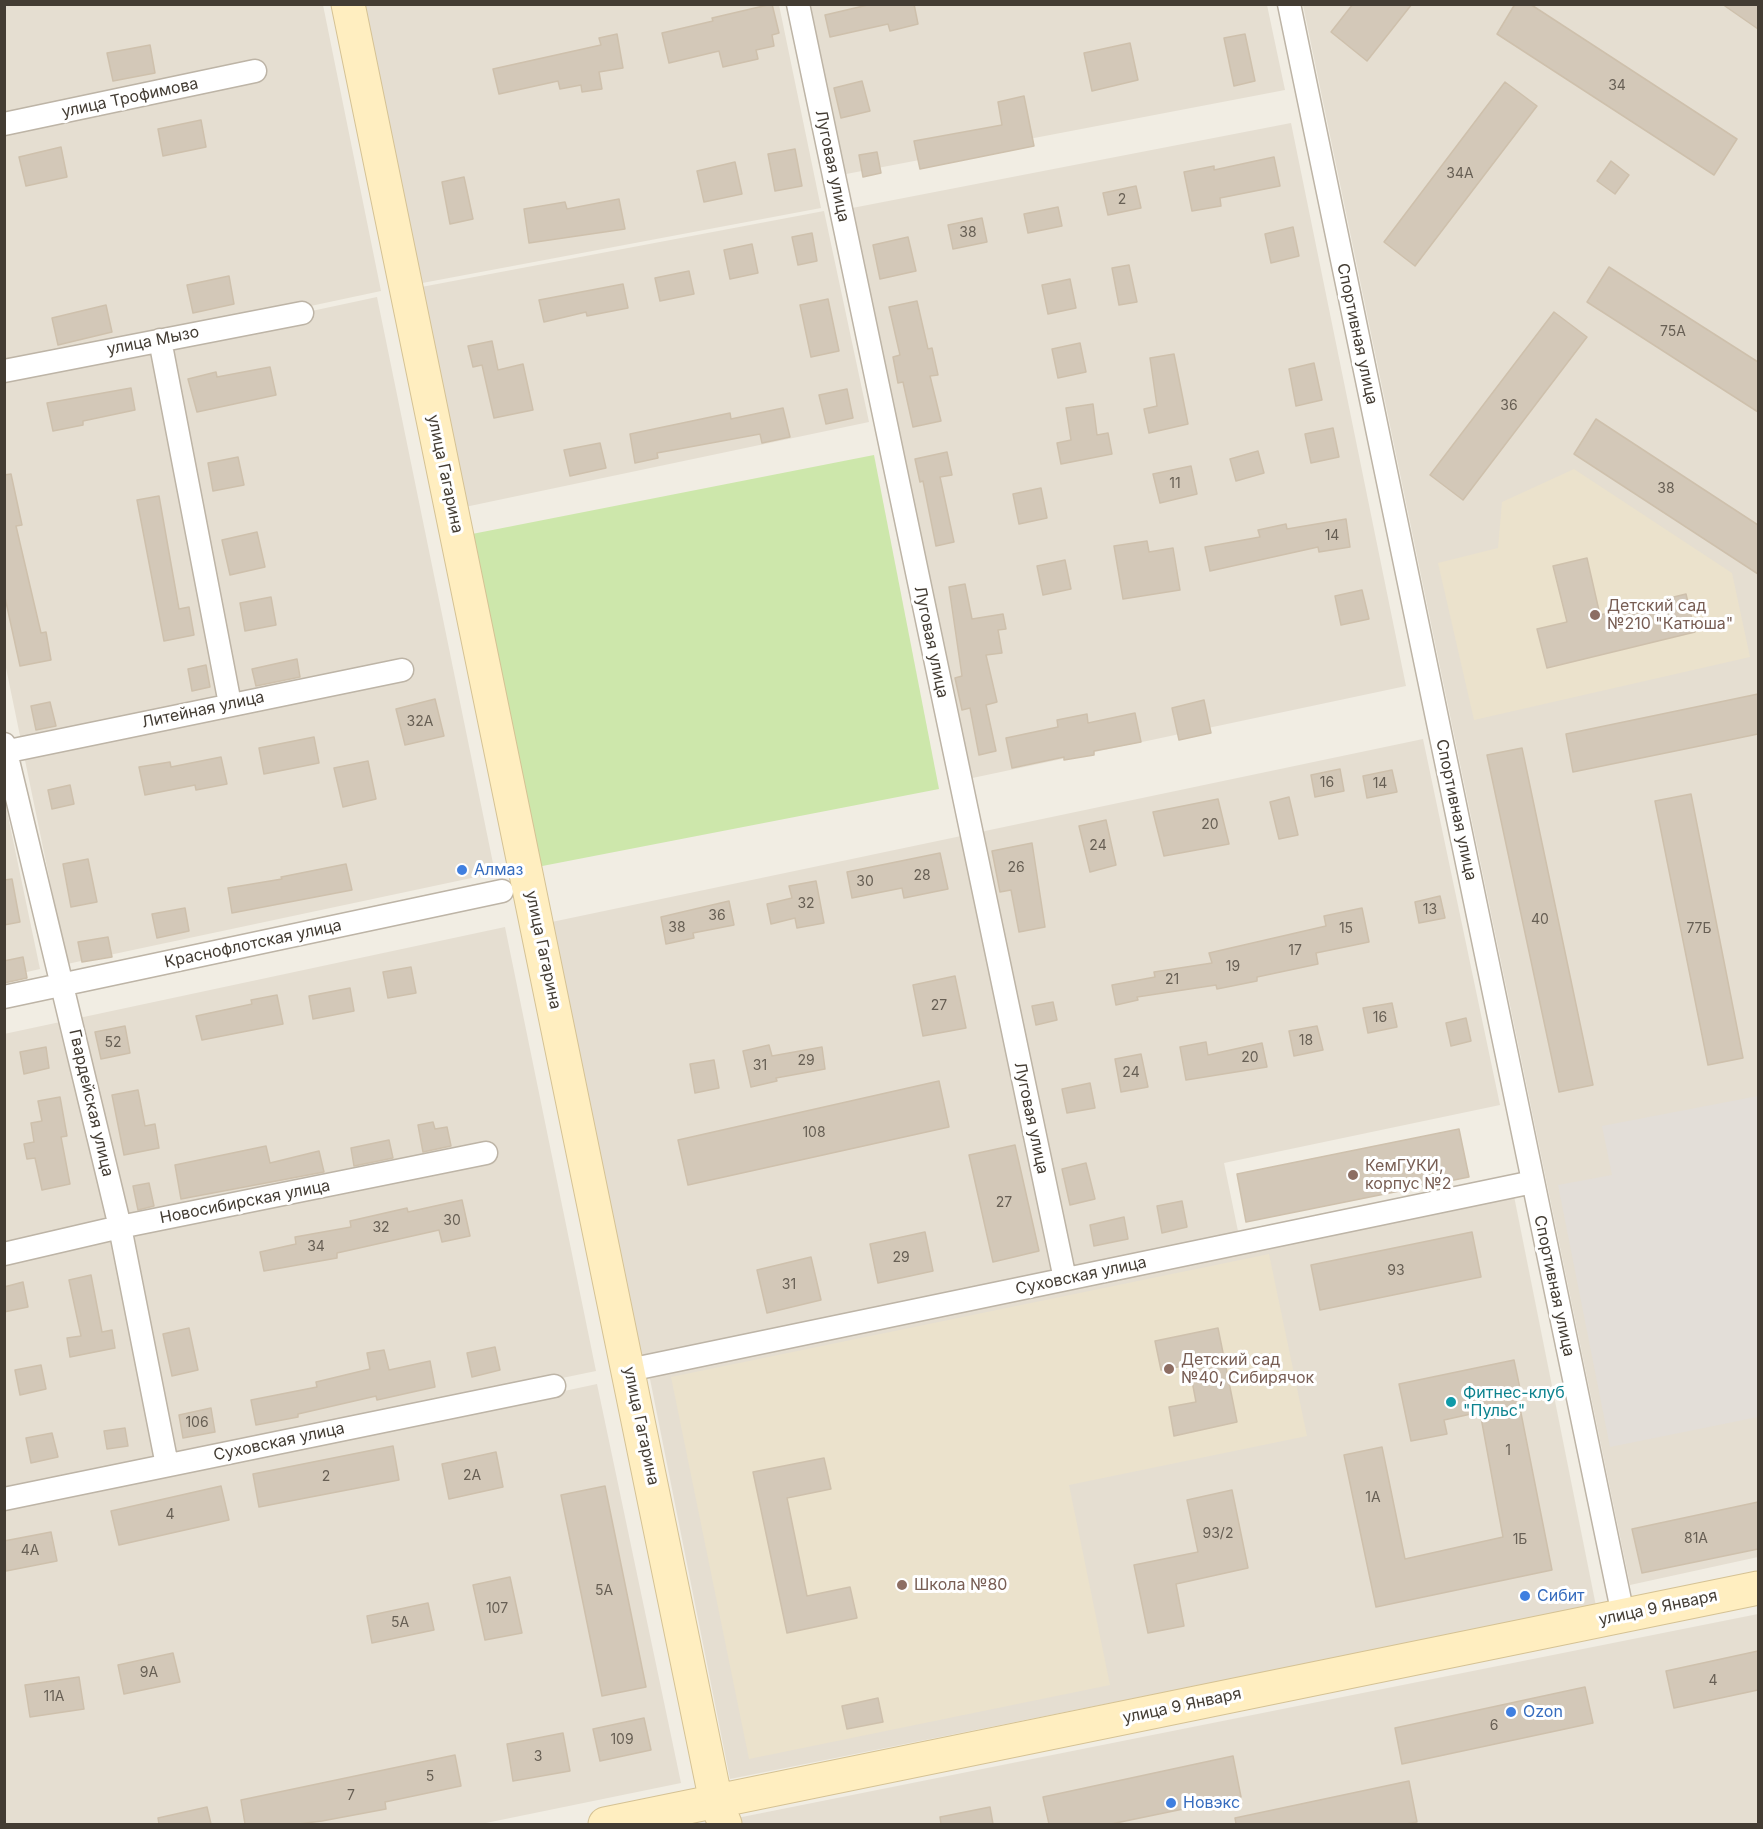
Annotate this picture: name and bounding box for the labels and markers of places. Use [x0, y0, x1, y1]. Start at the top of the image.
place label: Детский сад №210 "Катюша" [1607, 596, 1733, 634]
marker: Детский сад №210 "Катюша" [1588, 608, 1602, 622]
place label: Алмаз [474, 860, 523, 880]
marker: Алмаз [455, 863, 469, 877]
place label: КемГУКИ, корпус №2 [1365, 1156, 1451, 1194]
marker: КемГУКИ, корпус №2 [1346, 1168, 1360, 1182]
place label: Детский сад №40, Сибирячок [1181, 1350, 1314, 1388]
marker: Детский сад №40, Сибирячок [1162, 1362, 1176, 1376]
place label: Фитнес-клуб "Пульс" [1463, 1383, 1565, 1421]
marker: Фитнес-клуб "Пульс" [1444, 1395, 1458, 1409]
place label: Школа №80 [914, 1575, 1007, 1595]
marker: Школа №80 [895, 1578, 909, 1592]
place label: Сибит [1537, 1586, 1585, 1606]
marker: Сибит [1518, 1589, 1532, 1603]
place label: Ozon [1523, 1702, 1563, 1722]
marker: Ozon [1504, 1705, 1518, 1719]
place label: Новэкс [1183, 1793, 1240, 1813]
marker: Новэкс [1164, 1796, 1178, 1810]

